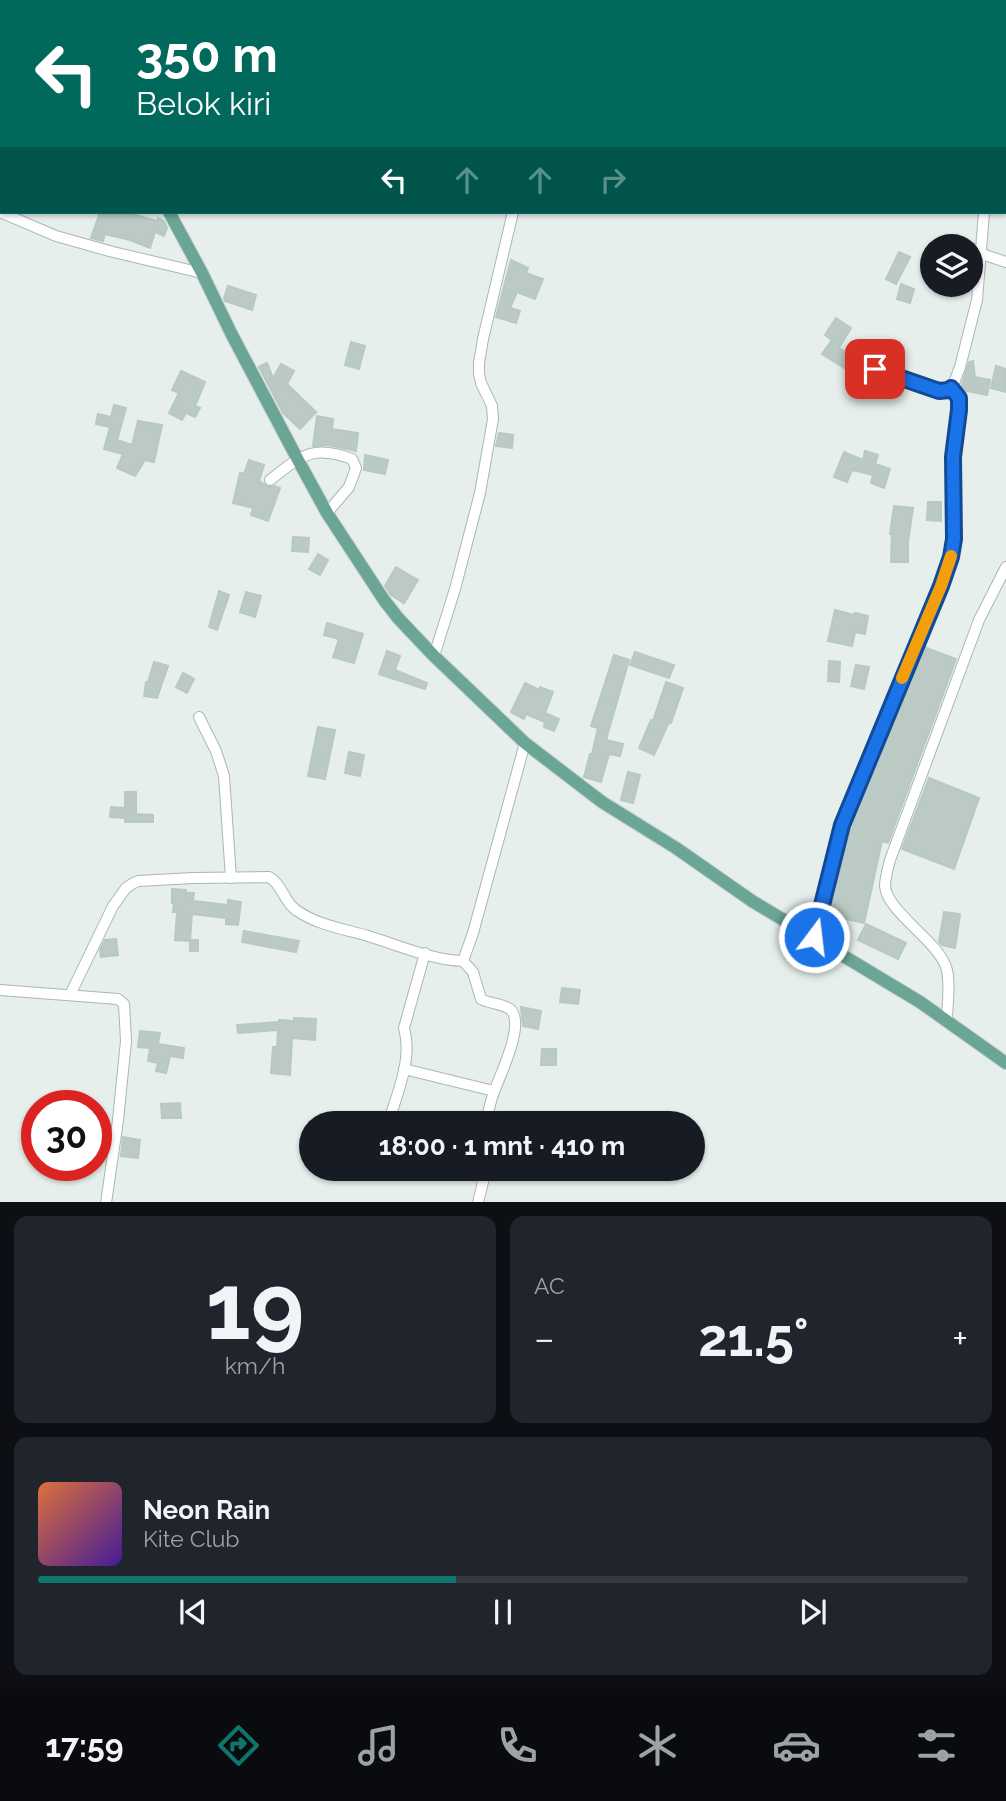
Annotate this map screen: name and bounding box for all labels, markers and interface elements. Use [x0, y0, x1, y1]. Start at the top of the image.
text: 350 m [136, 26, 278, 83]
icon: left [21, 28, 112, 119]
text: Belok kiri [136, 85, 271, 122]
icon: left [375, 161, 413, 199]
icon: ahead [448, 161, 486, 199]
icon: ahead [521, 161, 559, 199]
icon: right [594, 161, 632, 199]
map controls [920, 234, 983, 297]
button: layers [920, 234, 983, 297]
pin [845, 339, 905, 399]
icon: arrive [856, 350, 894, 388]
position arrow [777, 900, 851, 974]
speed limit sign: 30 [21, 1090, 112, 1181]
text: 18:00 · 1 mnt · 410 m [379, 1131, 625, 1161]
text: 19 [206, 1253, 304, 1360]
text: AC [534, 1272, 565, 1299]
text: 21.5° [698, 1307, 809, 1368]
text: − [534, 1316, 554, 1361]
text: + [952, 1316, 968, 1361]
text: km/h [225, 1352, 285, 1379]
text: Neon Rain [143, 1495, 270, 1525]
text: Kite Club [143, 1525, 240, 1552]
icon: previous [174, 1593, 212, 1631]
icon: pause [484, 1593, 522, 1631]
icon: next [794, 1593, 832, 1631]
icon: directions [214, 1721, 263, 1770]
icon: music [354, 1721, 403, 1770]
icon: phone [493, 1721, 542, 1770]
icon: climate [633, 1721, 682, 1770]
icon: car [772, 1721, 821, 1770]
icon: filters [912, 1721, 961, 1770]
text: 17:59 [45, 1727, 124, 1764]

